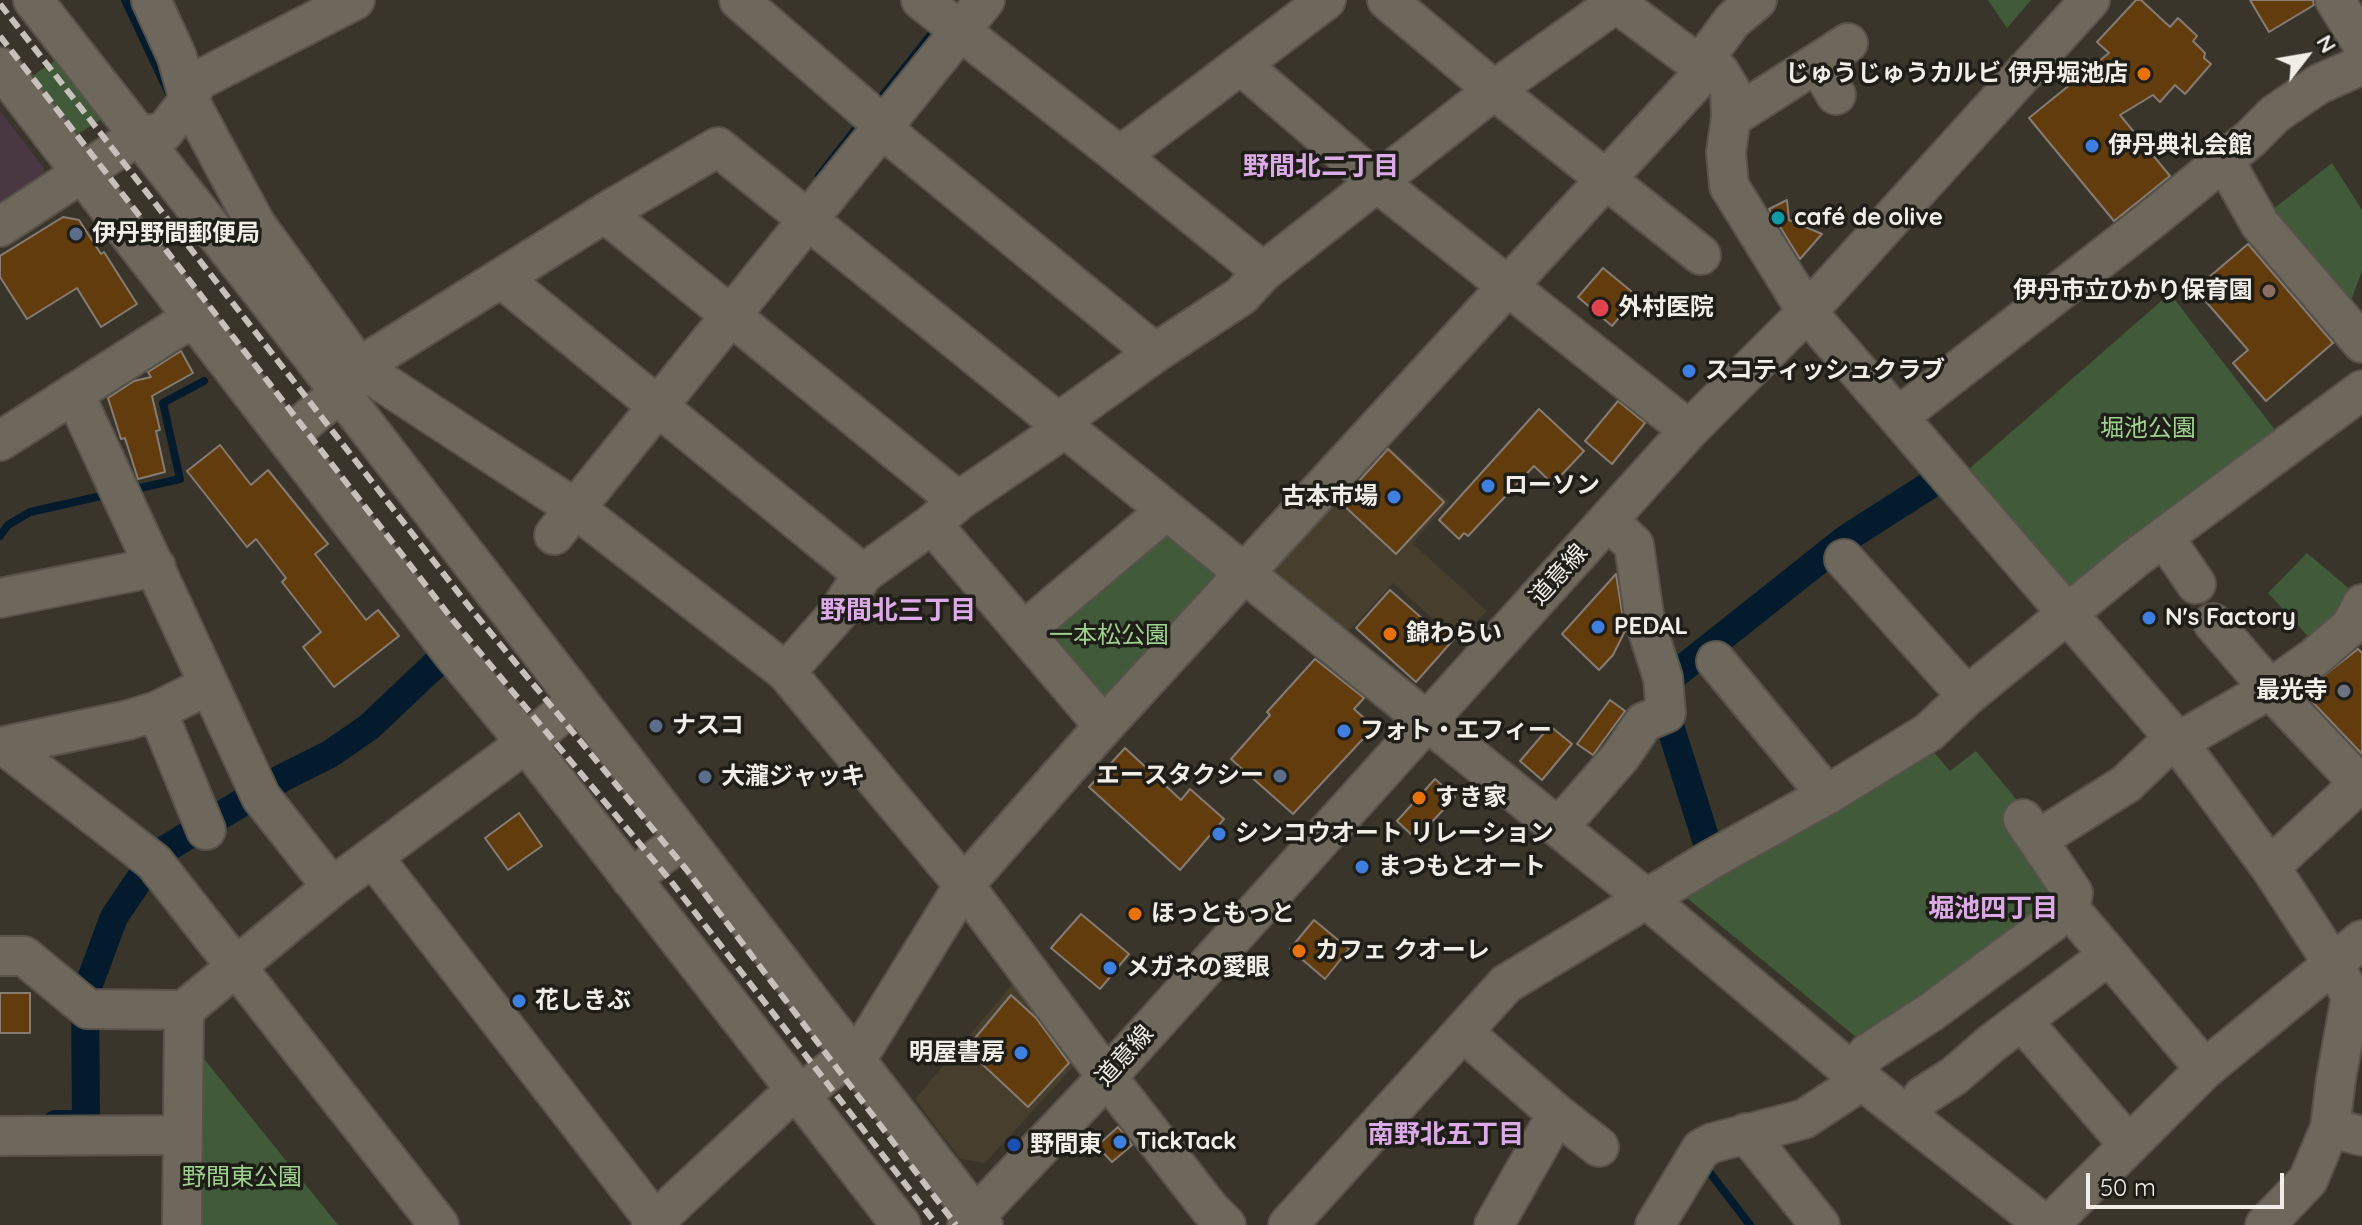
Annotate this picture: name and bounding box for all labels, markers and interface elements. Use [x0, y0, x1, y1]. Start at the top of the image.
north arrow [2266, 16, 2346, 96]
text: N [2310, 29, 2343, 58]
place label: じゅうじゅうカルビ 伊丹堀池店 [1785, 60, 2128, 88]
marker: じゅうじゅうカルビ 伊丹堀池店 [2135, 65, 2153, 83]
place label: 伊丹典礼会館 [2108, 132, 2252, 160]
marker: 伊丹典礼会館 [2083, 137, 2101, 155]
district label: 野間北二丁目 [1243, 151, 1399, 183]
place label: café de olive [1794, 204, 1943, 232]
marker: café de olive [1769, 209, 1787, 227]
place label: 伊丹野間郵便局 [92, 220, 260, 248]
marker: 伊丹野間郵便局 [67, 225, 85, 243]
place label: 伊丹市立ひかり保育園 [2013, 277, 2253, 305]
marker: 伊丹市立ひかり保育園 [2260, 282, 2278, 300]
place label: 外村医院 [1618, 294, 1714, 322]
marker: 外村医院 [1589, 297, 1611, 319]
place label: スコティッシュクラブ [1705, 357, 1945, 385]
marker: スコティッシュクラブ [1680, 362, 1698, 380]
park label: 堀池公園 [2100, 415, 2196, 443]
place label: ローソン [1504, 472, 1600, 500]
marker: ローソン [1479, 477, 1497, 495]
place label: 古本市場 [1282, 483, 1378, 511]
marker: 古本市場 [1385, 488, 1403, 506]
street label: 道意線 [1524, 539, 1594, 611]
district label: 野間北三丁目 [820, 595, 976, 627]
place label: N's Factory [2165, 604, 2296, 632]
marker: N's Factory [2140, 609, 2158, 627]
place label: PEDAL [1614, 613, 1688, 641]
marker: PEDAL [1589, 618, 1607, 636]
place label: 錦わらい [1406, 620, 1502, 648]
park label: 一本松公園 [1049, 622, 1169, 650]
marker: 錦わらい [1381, 625, 1399, 643]
place label: 最光寺 [2256, 677, 2328, 705]
marker: 最光寺 [2335, 682, 2353, 700]
place label: ナスコ [672, 712, 744, 740]
marker: ナスコ [647, 717, 665, 735]
place label: フォト・エフィー [1360, 717, 1552, 745]
marker: フォト・エフィー [1335, 722, 1353, 740]
place label: エースタクシー [1096, 762, 1264, 790]
place label: 大瀧ジャッキ [721, 763, 865, 791]
marker: エースタクシー [1271, 767, 1289, 785]
marker: 大瀧ジャッキ [696, 768, 714, 786]
place label: すき家 [1435, 784, 1507, 812]
marker: すき家 [1410, 789, 1428, 807]
place label: シンコウオート リレーション [1235, 820, 1554, 848]
marker: シンコウオート リレーション [1210, 825, 1228, 843]
place label: まつもとオート [1378, 853, 1546, 881]
marker: まつもとオート [1353, 858, 1371, 876]
district label: 堀池四丁目 [1928, 893, 2058, 925]
place label: ほっともっと [1151, 900, 1295, 928]
marker: ほっともっと [1126, 905, 1144, 923]
place label: カフェ クオーレ [1315, 937, 1490, 965]
marker: カフェ クオーレ [1290, 942, 1308, 960]
place label: メガネの愛眼 [1126, 954, 1270, 982]
marker: メガネの愛眼 [1101, 959, 1119, 977]
place label: 花しきぶ [535, 987, 631, 1015]
marker: 花しきぶ [510, 992, 528, 1010]
street label: 道意線 [1090, 1020, 1160, 1092]
place label: 明屋書房 [909, 1039, 1005, 1067]
marker: 明屋書房 [1012, 1044, 1030, 1062]
district label: 南野北五丁目 [1368, 1119, 1524, 1151]
place label: TickTack [1136, 1128, 1237, 1156]
place label: 野間東 [1030, 1131, 1102, 1159]
marker: TickTack [1111, 1133, 1129, 1151]
marker: 野間東 [1005, 1136, 1023, 1154]
scale bar [2090, 1157, 2288, 1207]
park label: 野間東公園 [182, 1164, 302, 1192]
text: 50 m [2100, 1172, 2156, 1202]

